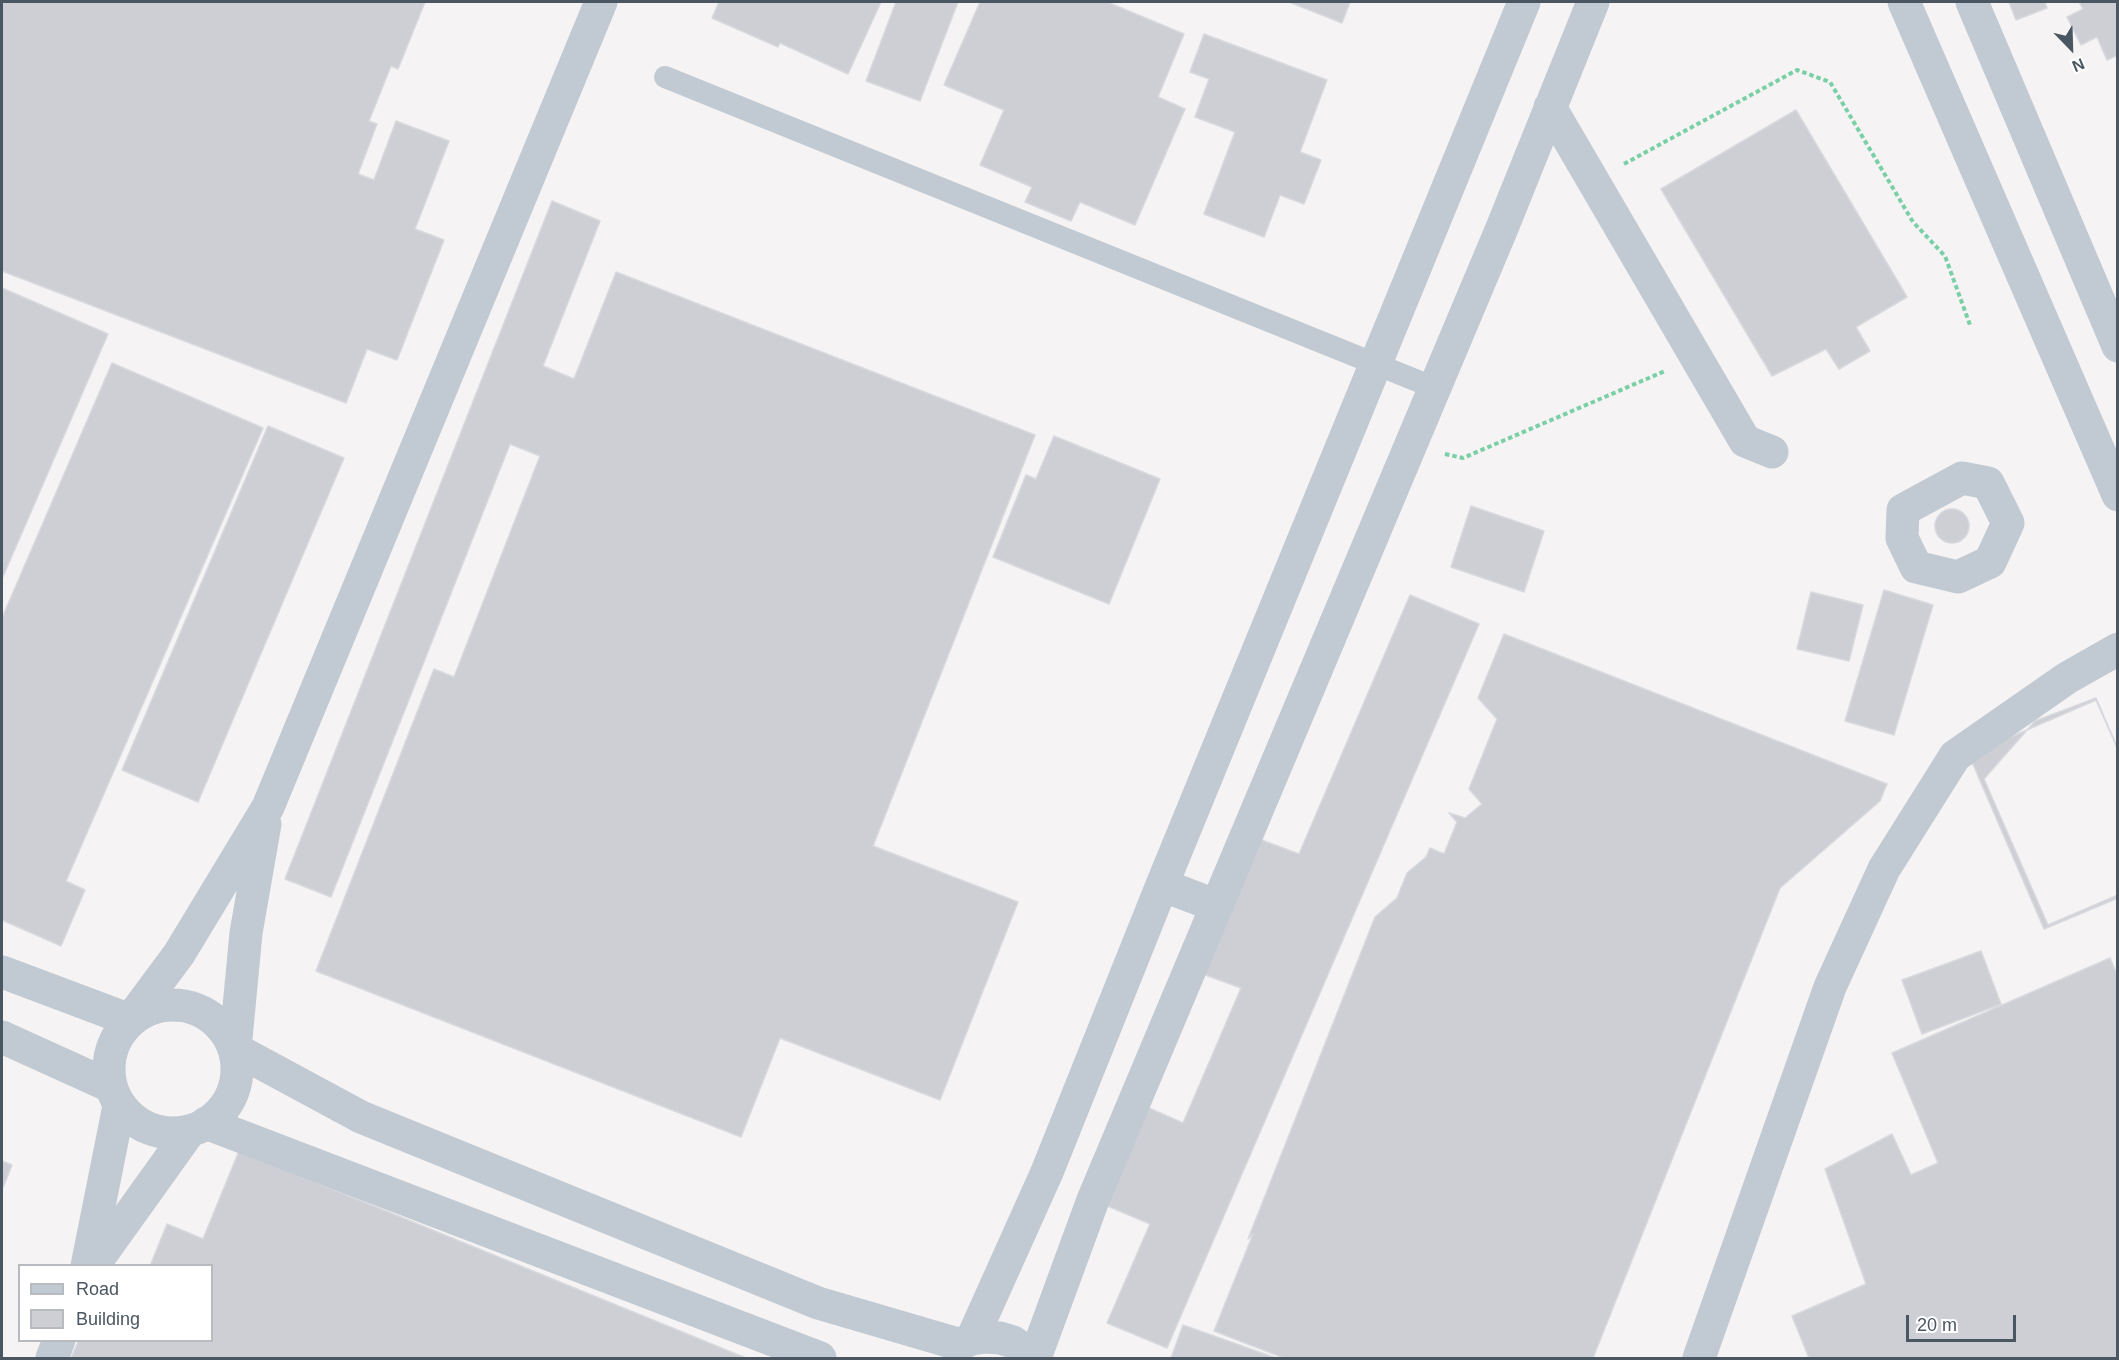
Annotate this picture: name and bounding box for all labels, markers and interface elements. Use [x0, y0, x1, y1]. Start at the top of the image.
north arrow [2041, 18, 2101, 78]
text: N [2070, 55, 2087, 75]
legend [18, 1264, 213, 1342]
text: Road [76, 1279, 119, 1299]
scale bar [1909, 1303, 2018, 1341]
text: Building [76, 1309, 140, 1329]
text: 20 m [1917, 1315, 1957, 1335]

